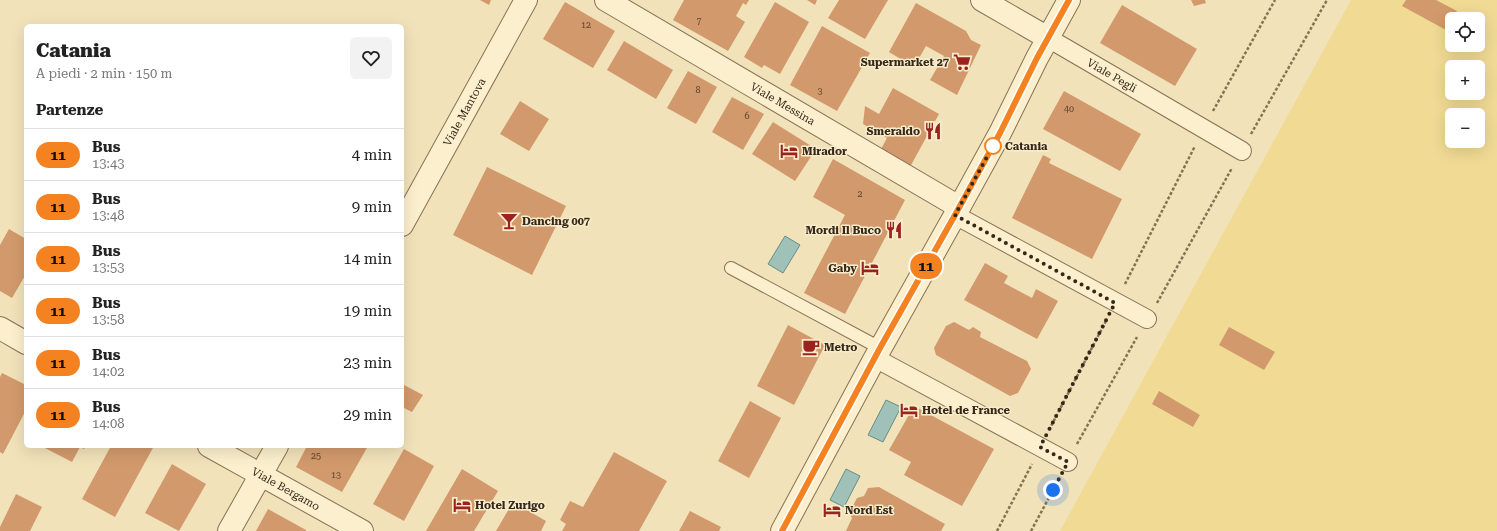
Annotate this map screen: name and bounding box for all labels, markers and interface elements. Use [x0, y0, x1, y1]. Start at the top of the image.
map controls [1445, 12, 1485, 148]
button: locate [1445, 12, 1485, 52]
house number: 7 [696, 16, 702, 26]
house number: 12 [581, 20, 591, 30]
button: heart [350, 37, 392, 79]
text: Catania [36, 39, 111, 62]
supermarket icon: Supermarket 27 [952, 52, 972, 72]
place label: Supermarket 27 [861, 56, 949, 69]
street label: Viale Pegli [1084, 56, 1139, 95]
button: + [1445, 60, 1485, 100]
text: A piedi · 2 min · 150 m [36, 66, 172, 81]
street label: Viale Mantova [441, 76, 489, 148]
street label: Viale Messina [748, 80, 817, 128]
house number: 8 [695, 85, 701, 95]
house number: 3 [817, 86, 823, 96]
text: Partenze [36, 101, 103, 119]
house number: 40 [1064, 104, 1074, 114]
button: − [1445, 108, 1485, 148]
house number: 6 [744, 111, 750, 121]
restaurant icon: Smeraldo [923, 121, 943, 141]
place label: Smeraldo [867, 125, 920, 138]
marker: Catania [984, 137, 1002, 155]
text: Bus [92, 138, 120, 156]
place label: Catania [1005, 140, 1048, 153]
hotel icon: Mirador [779, 141, 799, 161]
place label: Mirador [802, 145, 847, 158]
text: 4 min [352, 146, 392, 164]
text: 11 [50, 147, 66, 163]
text: 13:43 [92, 156, 124, 171]
house number: 2 [857, 189, 863, 199]
text: Bus [92, 190, 120, 208]
text: 9 min [352, 198, 392, 216]
text: 11 [50, 199, 66, 215]
text: 13:48 [92, 208, 124, 223]
bar icon: Dancing 007 [499, 211, 519, 231]
place label: Dancing 007 [522, 215, 590, 228]
restaurant icon: Mordi Il Buco [884, 220, 904, 240]
place label: Mordi Il Buco [805, 224, 881, 237]
text: Bus [92, 242, 120, 260]
text: 14 min [343, 250, 392, 268]
text: 11 [50, 251, 66, 267]
line badge: 11 [908, 253, 944, 279]
hotel icon: Gaby [860, 258, 880, 278]
text: 11 [918, 258, 934, 274]
text: 13:53 [92, 260, 124, 275]
place label: Gaby [828, 262, 857, 275]
text: Bus [92, 294, 120, 312]
text: 19 min [343, 302, 392, 320]
text: 11 [50, 303, 66, 319]
text: 13:58 [92, 312, 124, 327]
cafe icon: Metro [801, 337, 821, 357]
place label: Metro [824, 341, 857, 354]
text: Bus [92, 346, 120, 364]
text: 23 min [343, 354, 392, 372]
text: 11 [50, 355, 66, 371]
text: 14:02 [92, 364, 124, 379]
text: Bus [92, 398, 120, 416]
hotel icon: Hotel de France [899, 400, 919, 420]
place label: Hotel de France [922, 404, 1011, 417]
text: 29 min [343, 406, 392, 424]
text: 11 [50, 407, 66, 423]
text: 14:08 [92, 416, 124, 431]
house number: 25 [311, 451, 321, 461]
street label: Viale Bergamo [249, 465, 322, 513]
house number: 13 [331, 470, 341, 480]
your location [1043, 480, 1063, 500]
hotel icon: Hotel Zurigo [452, 495, 472, 515]
place label: Hotel Zurigo [475, 499, 545, 512]
hotel icon: Nord Est [822, 500, 842, 520]
place label: Nord Est [845, 504, 893, 517]

